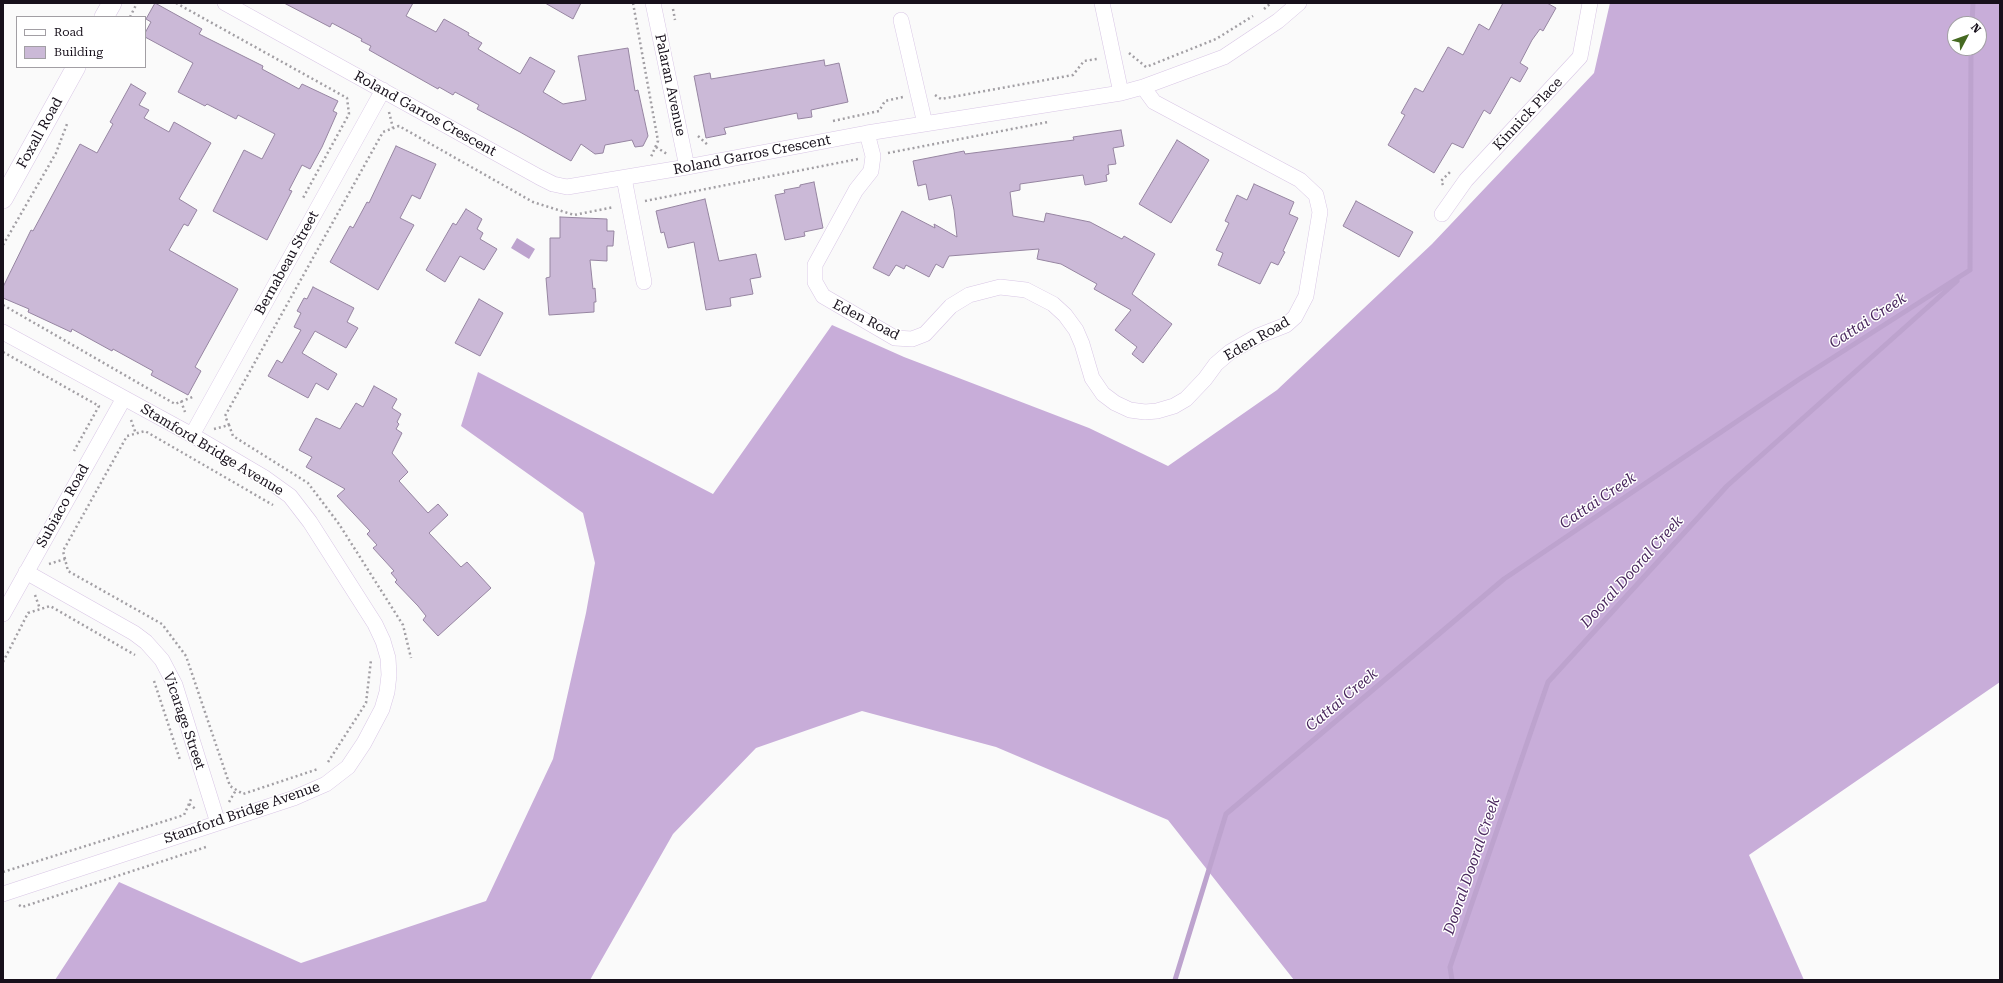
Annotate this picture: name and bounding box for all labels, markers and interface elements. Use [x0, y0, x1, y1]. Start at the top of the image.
legend [16, 16, 146, 68]
north arrow [1947, 16, 1987, 56]
text: N [1968, 21, 1983, 36]
text: Road [54, 25, 83, 39]
street label: Palaran Avenue [651, 32, 689, 138]
text: Building [54, 45, 103, 59]
street label: Roland Garros Crescent [351, 68, 499, 160]
street label: Kinnick Place [1490, 74, 1566, 154]
street label: Foxall Road [14, 95, 66, 171]
street label: Roland Garros Crescent [672, 131, 832, 179]
street label: Bernabeau Street [252, 208, 322, 318]
water label: Cattai Creek [1826, 289, 1910, 353]
street label: Eden Road [830, 296, 902, 344]
street label: Eden Road [1221, 314, 1293, 364]
street label: Stamford Bridge Avenue [137, 401, 287, 499]
street label: Subiaco Road [33, 461, 93, 551]
water label: Cattai Creek [1556, 469, 1640, 533]
water label: Dooral Dooral Creek [1577, 512, 1687, 632]
water label: Cattai Creek [1302, 665, 1382, 735]
street label: Vicarage Street [159, 670, 209, 772]
street label: Stamford Bridge Avenue [162, 778, 322, 848]
water label: Dooral Dooral Creek [1440, 795, 1504, 937]

